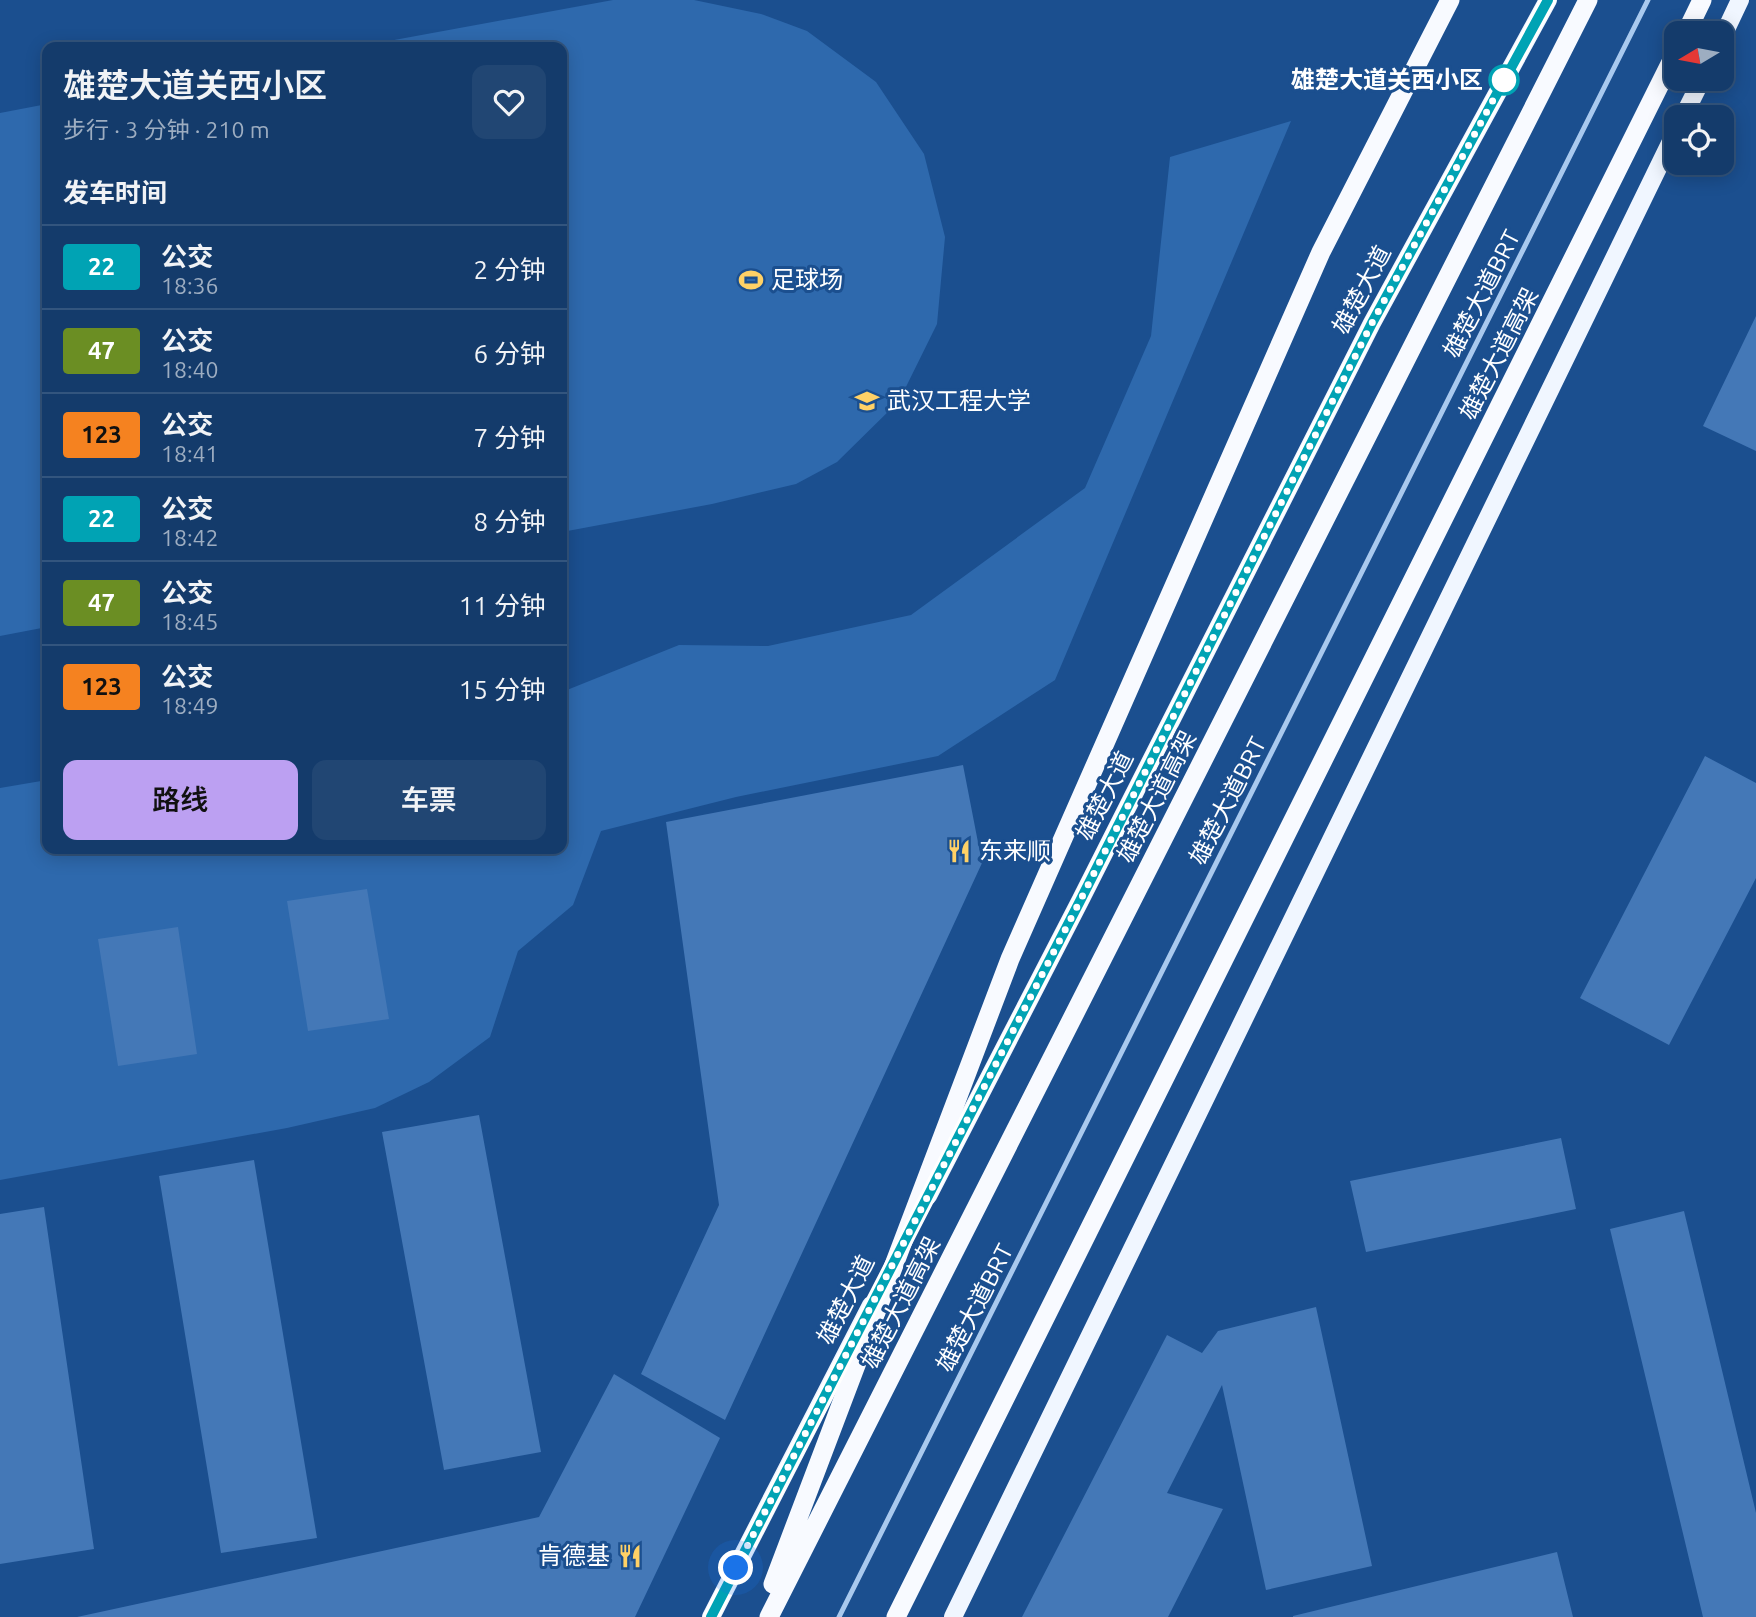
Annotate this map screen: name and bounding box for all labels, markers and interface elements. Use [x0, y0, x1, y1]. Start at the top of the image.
north arrow [1664, 21, 1734, 91]
map controls [1664, 21, 1734, 175]
button: heart [472, 65, 546, 139]
marker: 雄楚大道关西小区 [1489, 65, 1519, 95]
text: 雄楚大道关西小区 [63, 66, 327, 103]
place label: 雄楚大道关西小区 [1291, 66, 1483, 93]
button: locate [1664, 105, 1734, 175]
text: 步行 · 3 分钟 · 210 m [63, 117, 270, 142]
text: 发车时间 [63, 178, 167, 207]
street label: 雄楚大道BRT [1438, 225, 1525, 362]
street label: 雄楚大道 [1327, 241, 1396, 338]
text: 公交 [161, 242, 213, 271]
text: 22 [88, 253, 115, 280]
text: 2 分钟 [473, 255, 546, 284]
sports icon: 足球场 [737, 266, 765, 294]
place label: 足球场 [771, 266, 843, 293]
text: 18:36 [161, 273, 219, 298]
street label: 雄楚大道高架 [1454, 283, 1543, 424]
text: 公交 [161, 326, 213, 355]
text: 47 [88, 337, 115, 364]
text: 6 分钟 [473, 339, 546, 368]
text: 18:40 [161, 357, 219, 382]
school or university icon: 武汉工程大学 [853, 387, 881, 415]
place label: 武汉工程大学 [887, 387, 1031, 414]
text: 公交 [161, 410, 213, 439]
text: 123 [81, 421, 122, 448]
text: 7 分钟 [473, 423, 546, 452]
text: 18:41 [161, 441, 219, 466]
text: 公交 [161, 494, 213, 523]
text: 22 [88, 505, 115, 532]
text: 8 分钟 [473, 507, 546, 536]
text: 18:42 [161, 525, 219, 550]
text: 公交 [161, 578, 213, 607]
text: 47 [88, 589, 115, 616]
text: 11 分钟 [459, 591, 546, 620]
text: 18:45 [161, 609, 219, 634]
text: 公交 [161, 662, 213, 691]
text: 123 [81, 673, 122, 700]
text: 15 分钟 [459, 675, 546, 704]
text: 18:49 [161, 693, 219, 718]
street label: 雄楚大道高架 [1112, 726, 1201, 867]
street label: 雄楚大道BRT [1184, 732, 1271, 869]
street label: 雄楚大道 [1071, 747, 1138, 845]
button: 路线 [63, 760, 298, 840]
button: 车票 [312, 760, 546, 840]
restaurant icon: 东来顺 [945, 837, 973, 865]
place label: 东来顺 [979, 837, 1051, 864]
street label: 雄楚大道高架 [856, 1232, 945, 1373]
street label: 雄楚大道BRT [931, 1239, 1018, 1376]
street label: 雄楚大道 [812, 1251, 879, 1349]
place label: 肯德基 [538, 1542, 610, 1569]
restaurant icon: 肯德基 [616, 1542, 644, 1570]
your location [718, 1550, 753, 1585]

